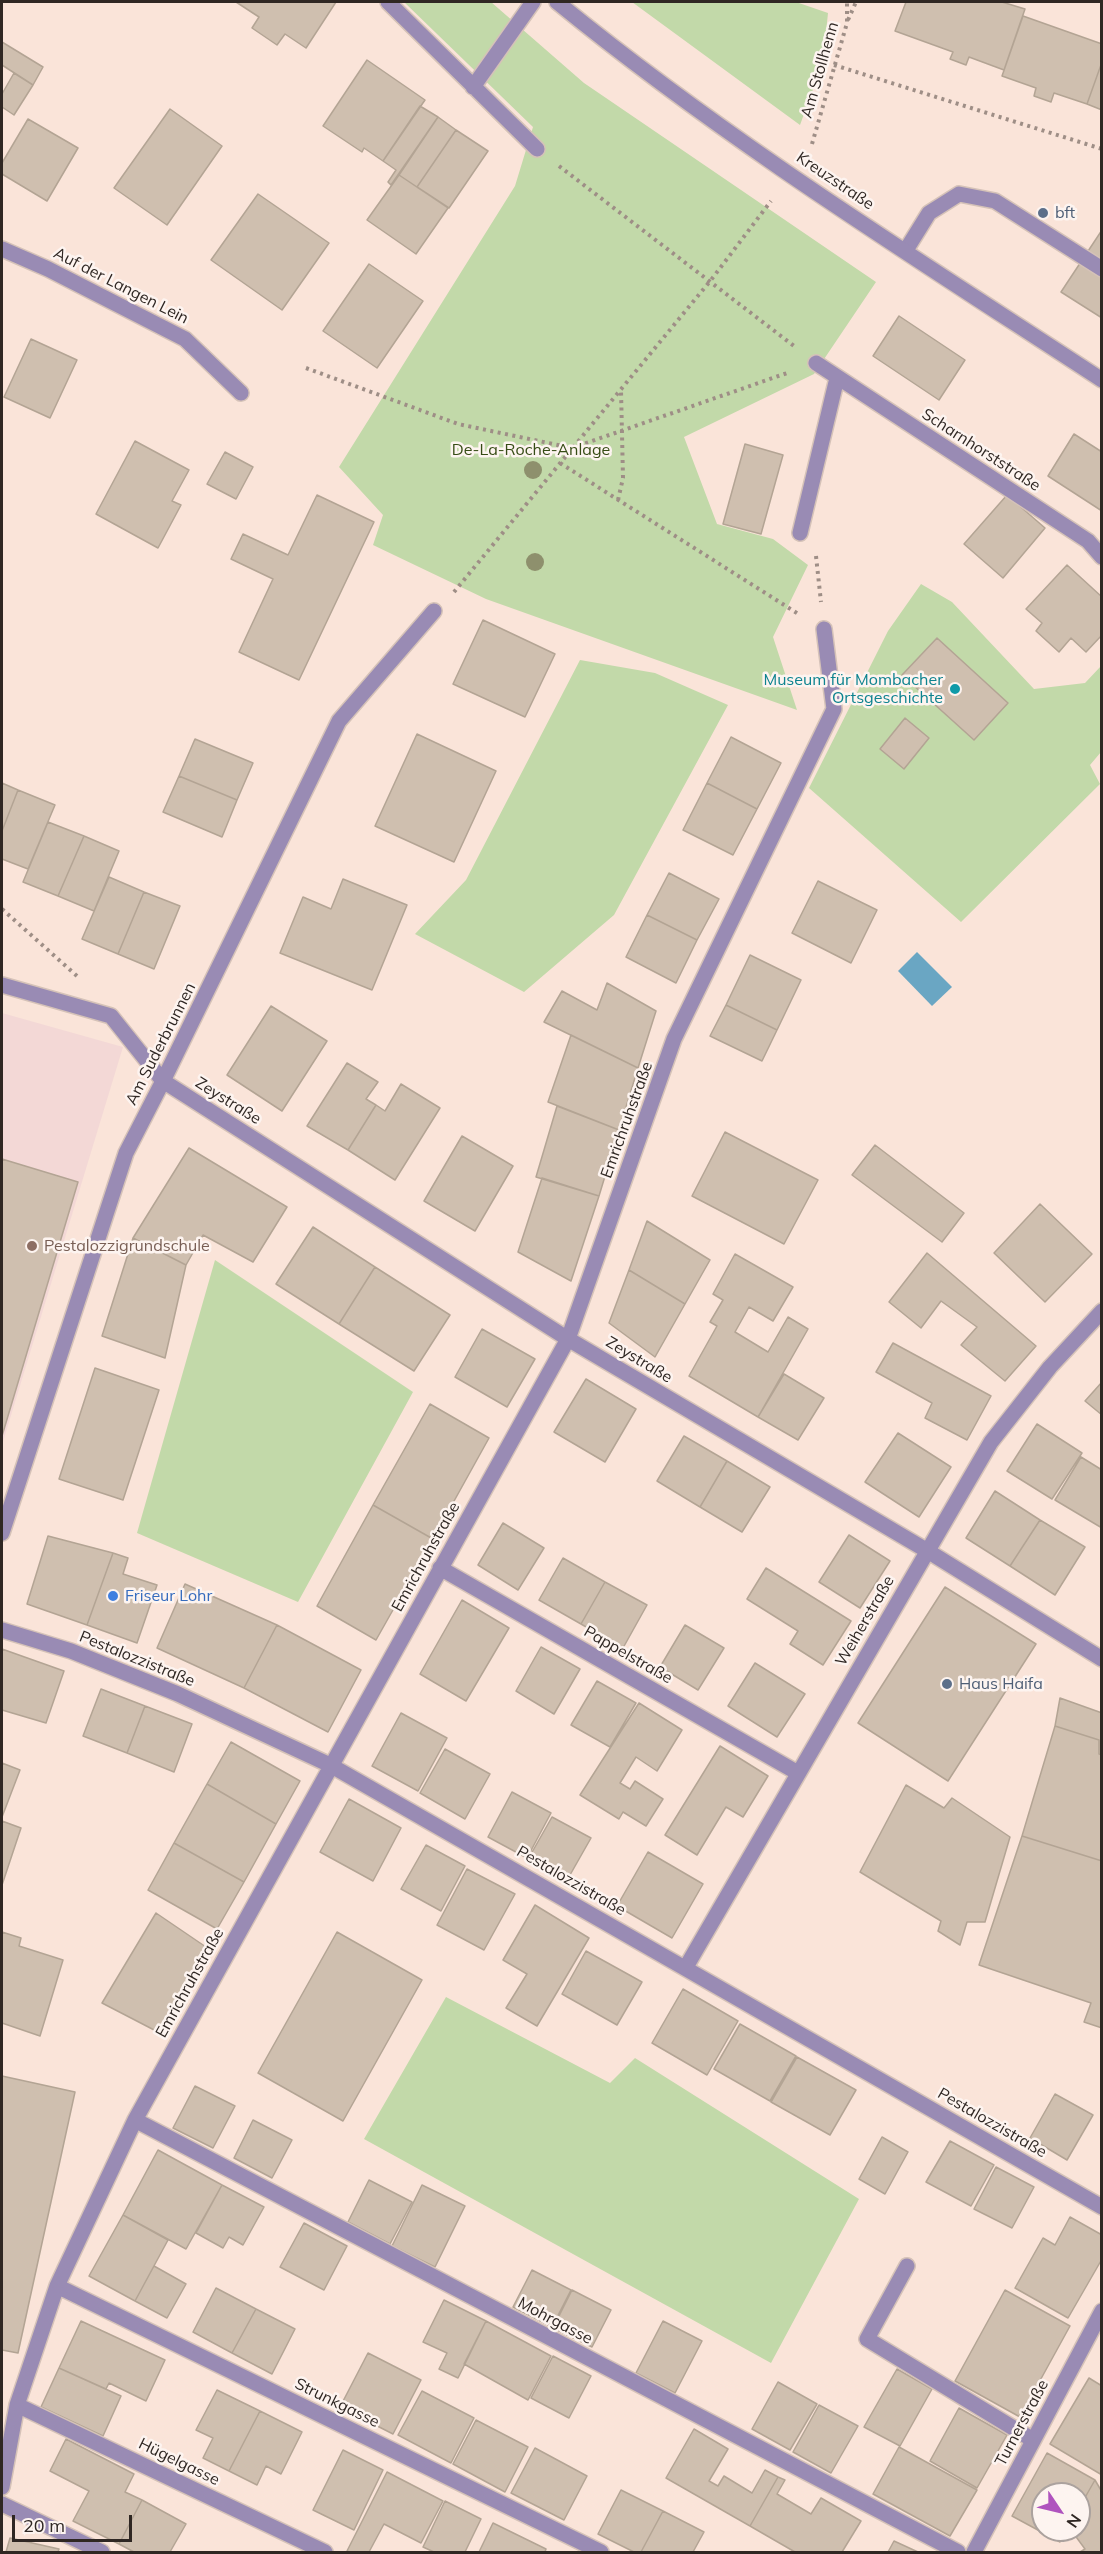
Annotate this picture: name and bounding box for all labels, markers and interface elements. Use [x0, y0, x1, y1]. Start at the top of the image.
street label: Am Stollhenn [797, 20, 843, 120]
street label: Kreuzstraße [792, 148, 878, 214]
place label: bft [1055, 203, 1075, 223]
marker: bft [1036, 206, 1050, 220]
street label: Auf der Langen Lein [50, 244, 192, 328]
street label: Scharnhorststraße [918, 405, 1044, 495]
park label: De-La-Roche-Anlage [452, 440, 610, 460]
place label: Museum für Mombacher Ortsgeschichte [763, 670, 943, 708]
marker: Museum für Mombacher Ortsgeschichte [948, 682, 962, 696]
street label: Am Suderbrunnen [122, 980, 200, 1108]
street label: Emrichruhstraße [597, 1059, 657, 1181]
street label: Zeystraße [192, 1073, 264, 1129]
place label: Pestalozzigrundschule [44, 1236, 210, 1256]
marker: Pestalozzigrundschule [25, 1239, 39, 1253]
street label: Zeystraße [602, 1333, 676, 1387]
street label: Emrichruhstraße [388, 1499, 464, 1615]
street label: Weiherstraße [831, 1573, 899, 1669]
place label: Friseur Lohr [125, 1586, 212, 1606]
marker: Friseur Lohr [106, 1589, 120, 1603]
street label: Pappelstraße [580, 1622, 676, 1688]
street label: Pestalozzistraße [77, 1627, 197, 1691]
place label: Haus Haifa [959, 1674, 1043, 1694]
marker: Haus Haifa [940, 1677, 954, 1691]
street label: Pestalozzistraße [513, 1842, 629, 1920]
street label: Emrichruhstraße [152, 1925, 228, 2041]
street label: Pestalozzistraße [934, 2084, 1050, 2162]
street label: Mohrgasse [514, 2293, 596, 2349]
street label: Strunkgasse [292, 2374, 382, 2432]
street label: Turnerstraße [991, 2377, 1053, 2469]
street label: Hügelgasse [135, 2434, 223, 2490]
north arrow [1031, 2482, 1091, 2542]
scale bar [15, 2503, 135, 2541]
text: N [1062, 2510, 1086, 2532]
text: 20 m [23, 2514, 65, 2537]

